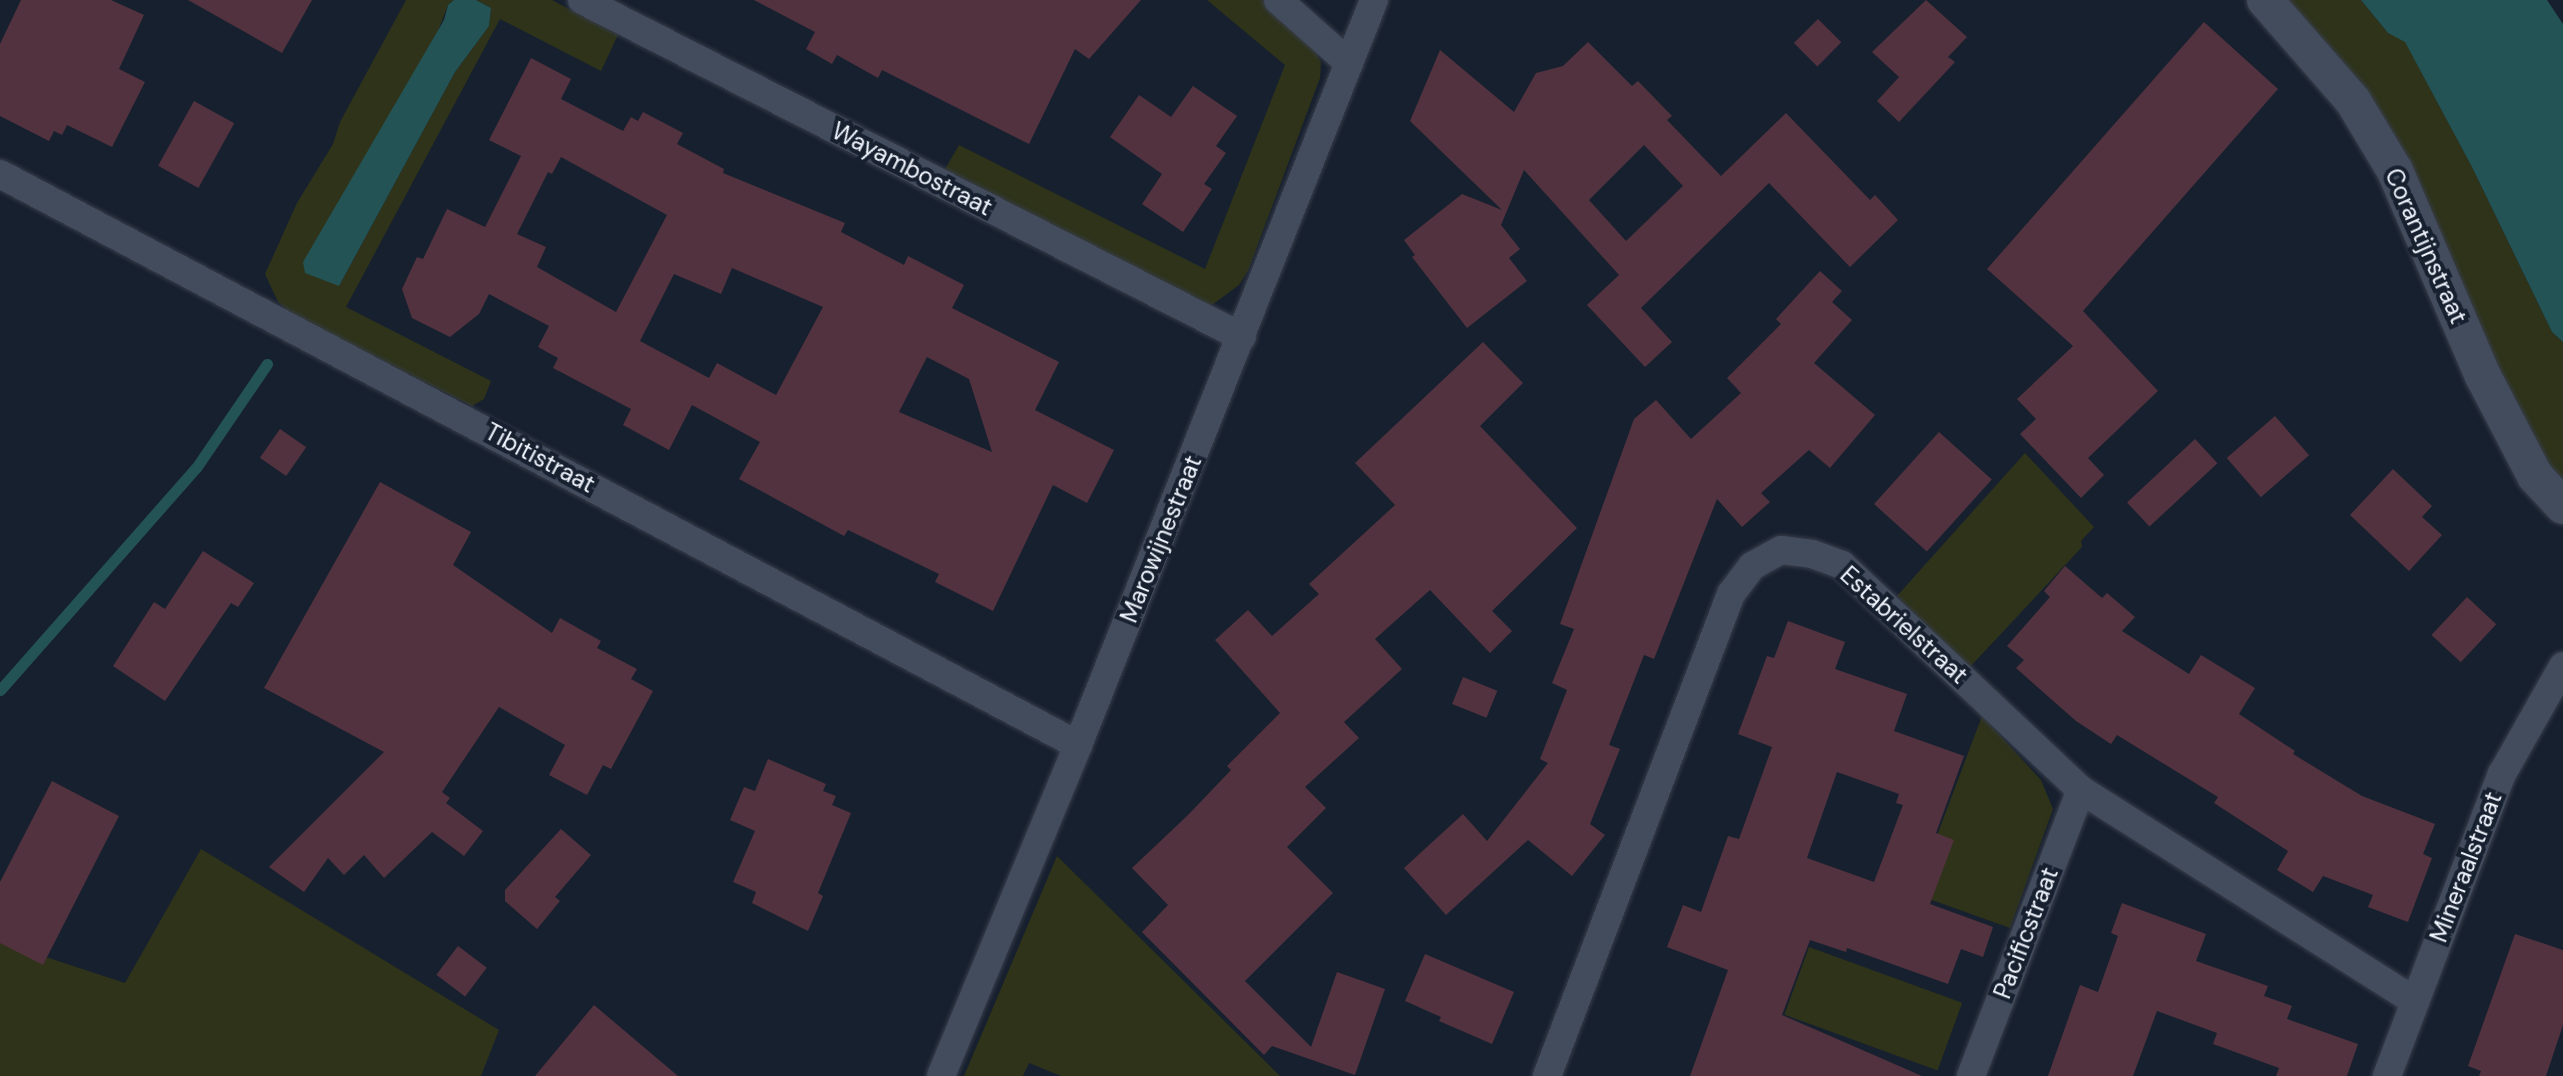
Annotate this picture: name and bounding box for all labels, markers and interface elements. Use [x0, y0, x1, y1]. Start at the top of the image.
street label: Wayambostraat [827, 116, 997, 222]
street label: Corantijnstraat [2379, 164, 2473, 328]
street label: Tibitistraat [480, 417, 600, 499]
street label: Marowijnestraat [1114, 451, 1208, 627]
street label: Estabrielstraat [1834, 560, 1974, 690]
street label: Mineraalstraat [2424, 788, 2508, 946]
street label: Pacificstraat [1988, 863, 2064, 1003]

